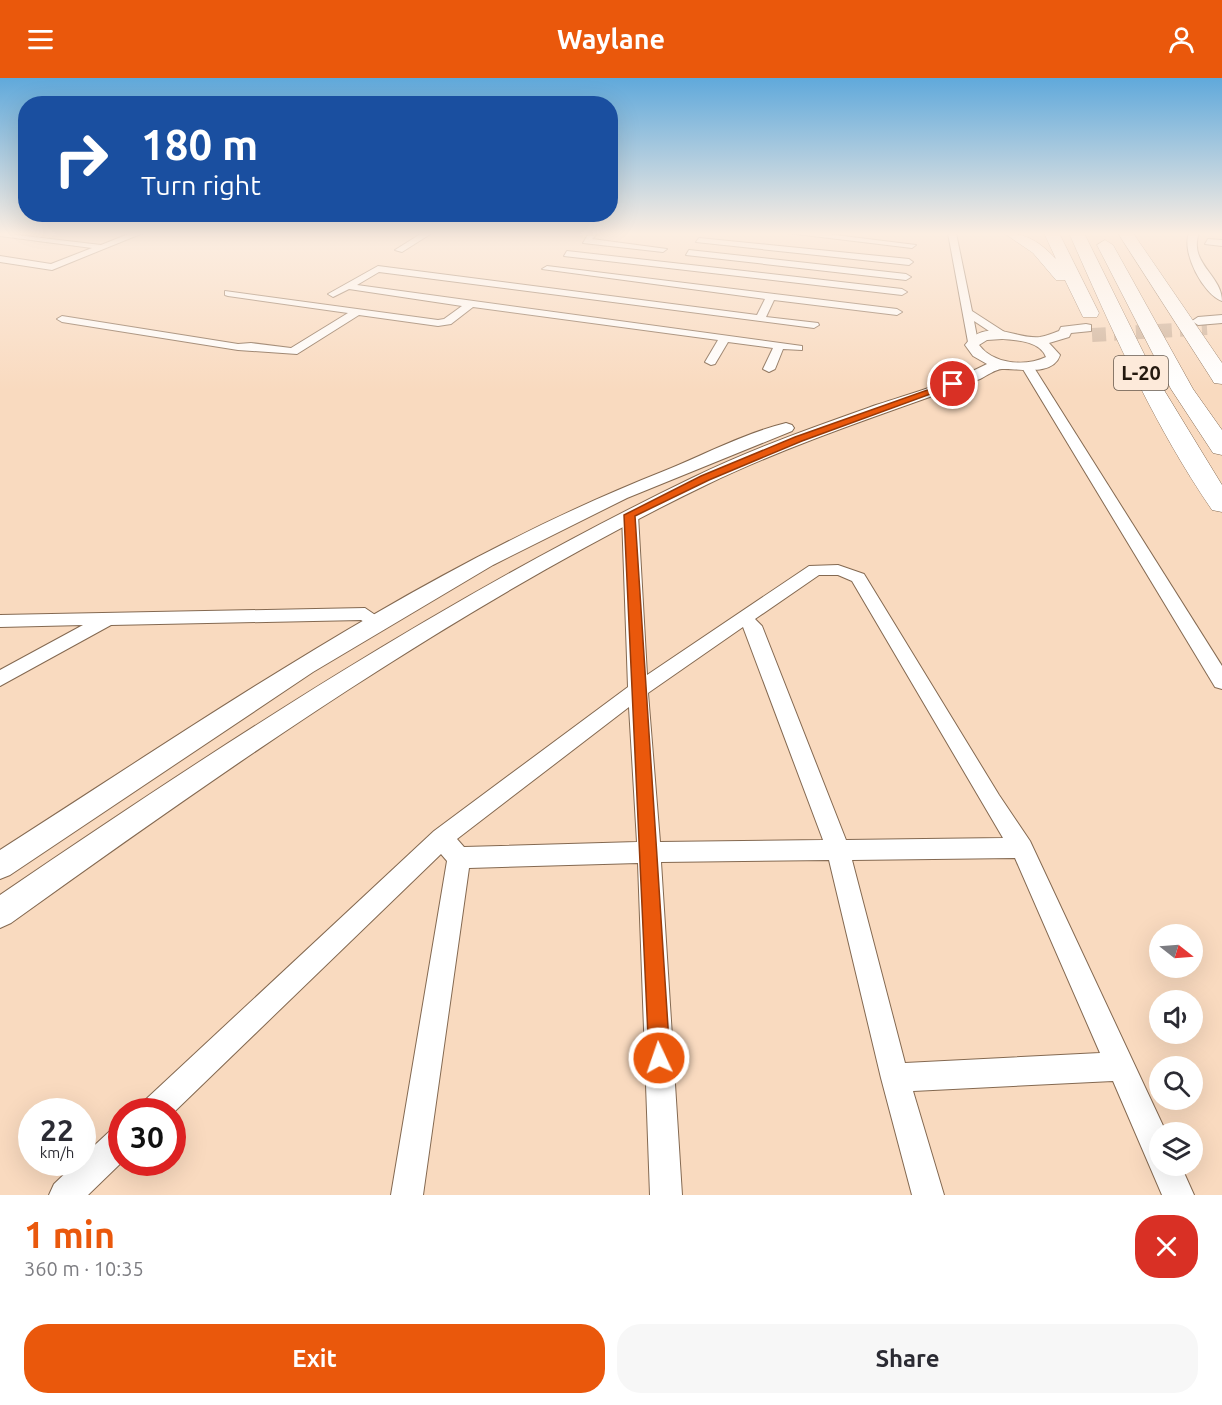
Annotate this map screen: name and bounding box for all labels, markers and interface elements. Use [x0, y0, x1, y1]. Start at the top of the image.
icon: menu [24, 23, 57, 56]
icon: person [1165, 23, 1198, 56]
text: Waylane [557, 24, 665, 54]
icon: right [42, 120, 120, 198]
text: 180 m [141, 121, 258, 168]
text: Turn right [141, 170, 261, 200]
road number: L-20 [1114, 356, 1168, 390]
pin [927, 358, 978, 409]
icon: arrive [936, 367, 969, 400]
north arrow [1149, 924, 1203, 978]
map controls [1149, 924, 1203, 1176]
button: sound [1149, 990, 1203, 1044]
position arrow [627, 1026, 691, 1090]
button: search [1149, 1056, 1203, 1110]
speed limit sign: 30 [108, 1098, 186, 1176]
text: 22 [40, 1113, 74, 1147]
button: layers [1149, 1122, 1203, 1176]
text: km/h [40, 1144, 74, 1161]
text: 1 min [24, 1214, 115, 1255]
button: close [1135, 1215, 1198, 1278]
text: 360 m · 10:35 [24, 1257, 144, 1280]
button: Exit [24, 1324, 605, 1393]
button: Share [617, 1324, 1198, 1393]

